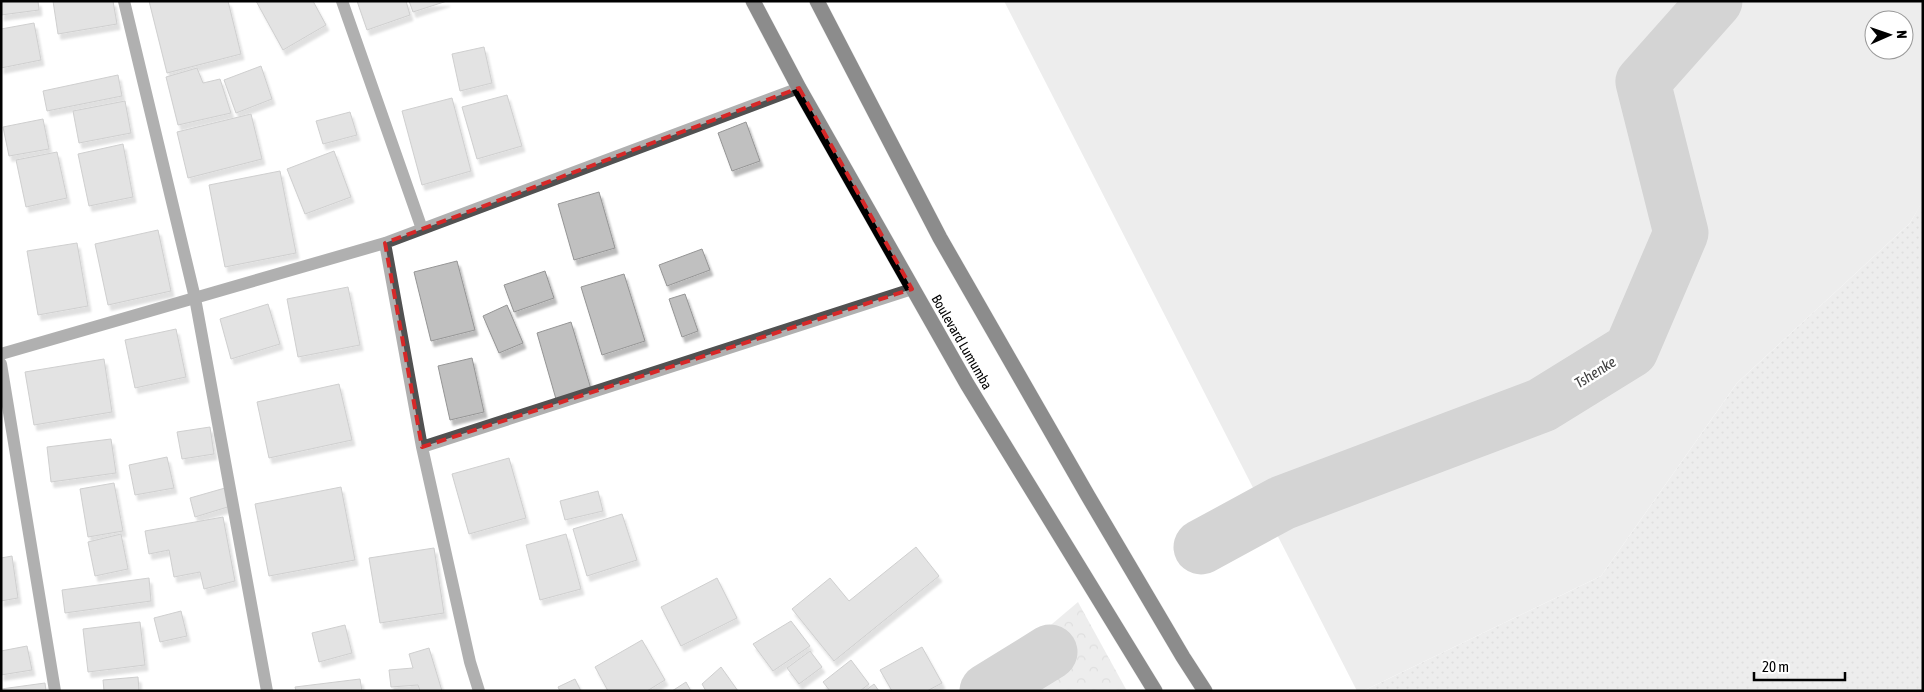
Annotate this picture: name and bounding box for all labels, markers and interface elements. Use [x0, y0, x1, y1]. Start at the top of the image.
north arrow [1864, 10, 1914, 60]
text: N [1894, 30, 1910, 39]
street label: Boulevard Lumumba [928, 292, 996, 392]
water label: Tshenke [1571, 353, 1619, 391]
scale bar [1754, 650, 1845, 682]
text: 20 m [1762, 658, 1789, 675]

